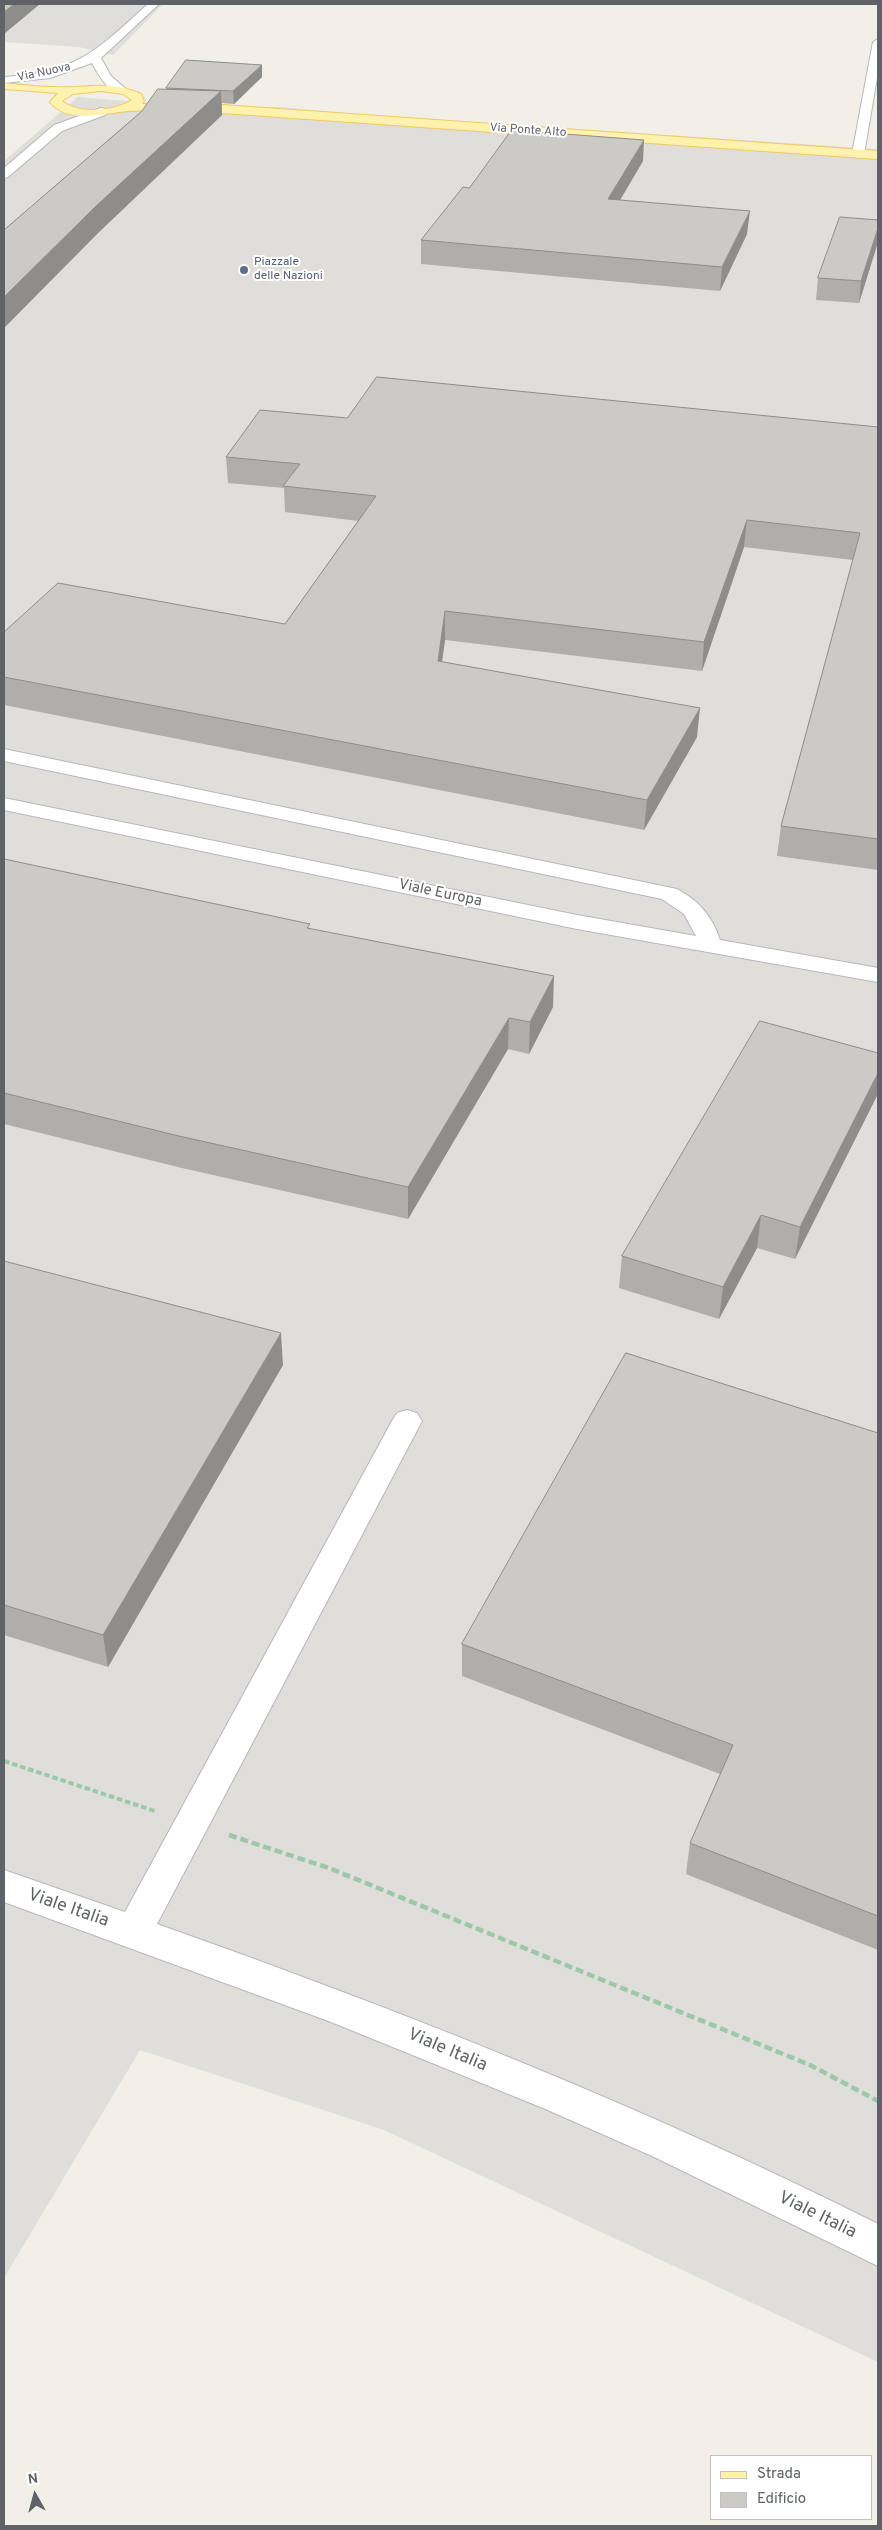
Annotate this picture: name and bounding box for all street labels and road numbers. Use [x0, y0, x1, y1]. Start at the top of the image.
street label: Via Nuova [16, 60, 72, 86]
street label: Via Ponte Alto [489, 121, 567, 141]
street label: Viale Europa [397, 876, 483, 912]
street label: Viale Italia [25, 1885, 111, 1933]
street label: Viale Italia [404, 2025, 490, 2077]
street label: Viale Italia [774, 2188, 860, 2244]

